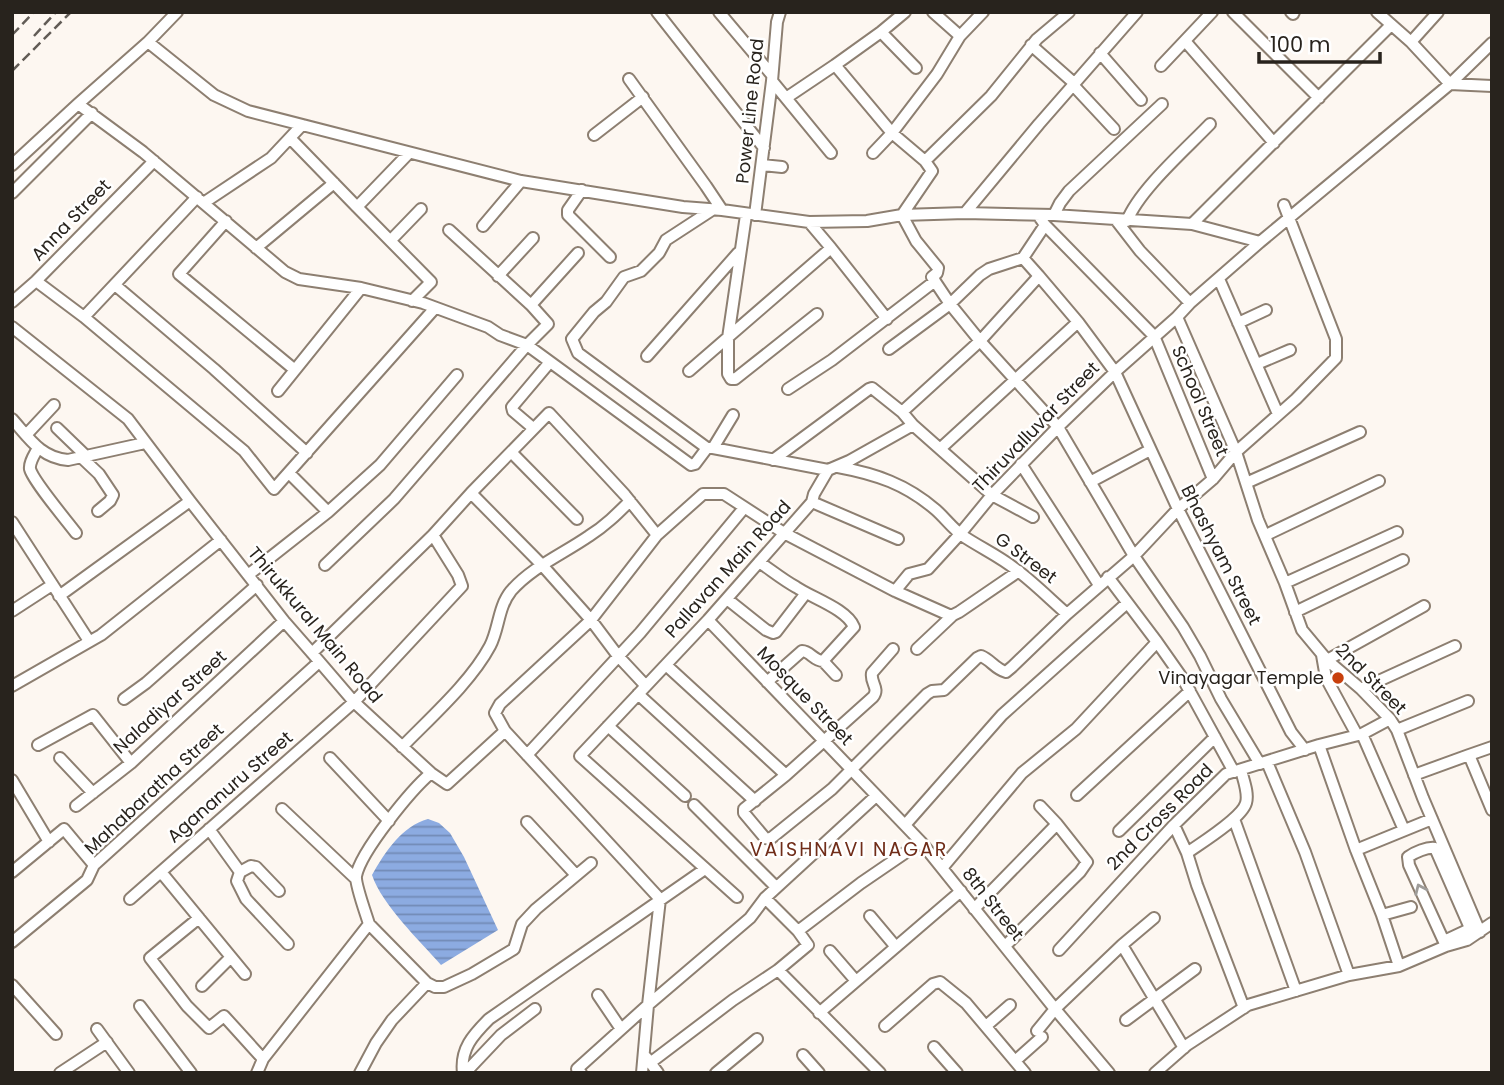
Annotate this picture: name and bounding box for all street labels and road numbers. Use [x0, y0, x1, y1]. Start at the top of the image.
street label: Power Line Road [729, 37, 770, 185]
street label: Anna Street [25, 173, 116, 266]
street label: School Street [1166, 342, 1235, 460]
street label: Thiruvalluvar Street [967, 356, 1105, 498]
street label: Bhashyam Street [1175, 480, 1268, 629]
street label: Pallavan Main Road [659, 494, 796, 643]
street label: G Street [990, 526, 1062, 589]
street label: Thirukkural Main Road [242, 541, 388, 708]
street label: 2nd Street [1330, 637, 1413, 720]
street label: Mosque Street [752, 641, 859, 751]
street label: Naladiyar Street [108, 644, 232, 759]
street label: Mahabaratha Street [78, 717, 229, 860]
street label: Agananuru Street [161, 725, 298, 848]
street label: 2nd Cross Road [1101, 758, 1218, 875]
street label: 8th Street [957, 862, 1030, 946]

